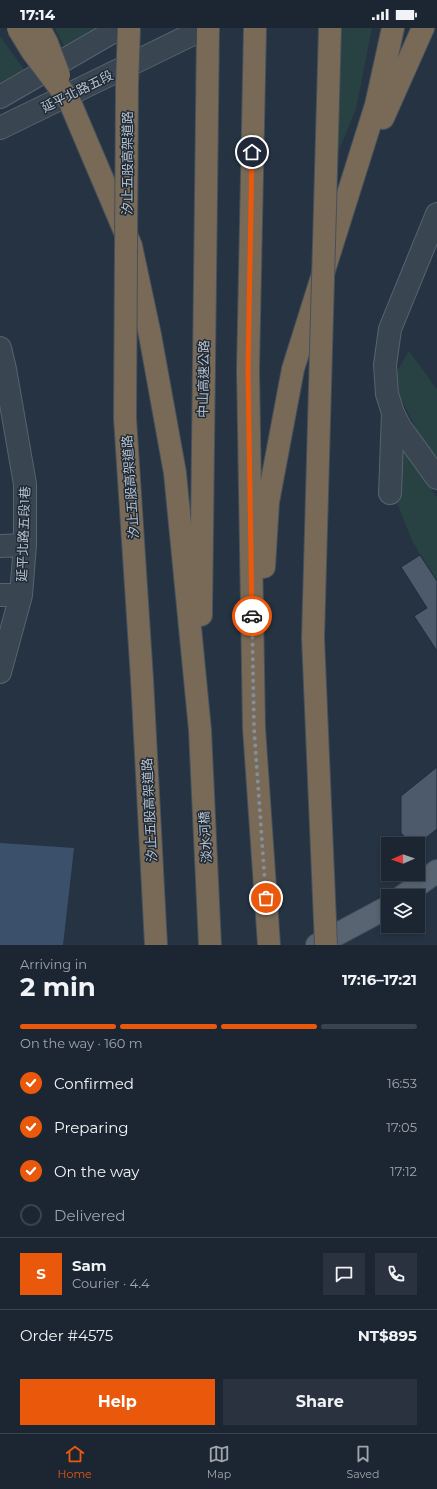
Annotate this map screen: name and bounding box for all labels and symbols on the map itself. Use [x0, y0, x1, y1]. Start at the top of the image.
street label: 延平北路五段 [38, 67, 116, 115]
street label: 汐止五股高架道路 [119, 111, 135, 215]
pin [235, 135, 269, 169]
street label: 中山高速公路 [194, 340, 212, 418]
street label: 汐止五股高架道路 [118, 435, 142, 539]
street label: 延平北路五段1巷 [13, 486, 33, 582]
courier [232, 596, 272, 636]
street label: 汐止五股高架道路 [138, 758, 160, 862]
street label: 淡水河橋 [196, 811, 214, 863]
north arrow [381, 837, 425, 881]
pin [249, 881, 283, 915]

